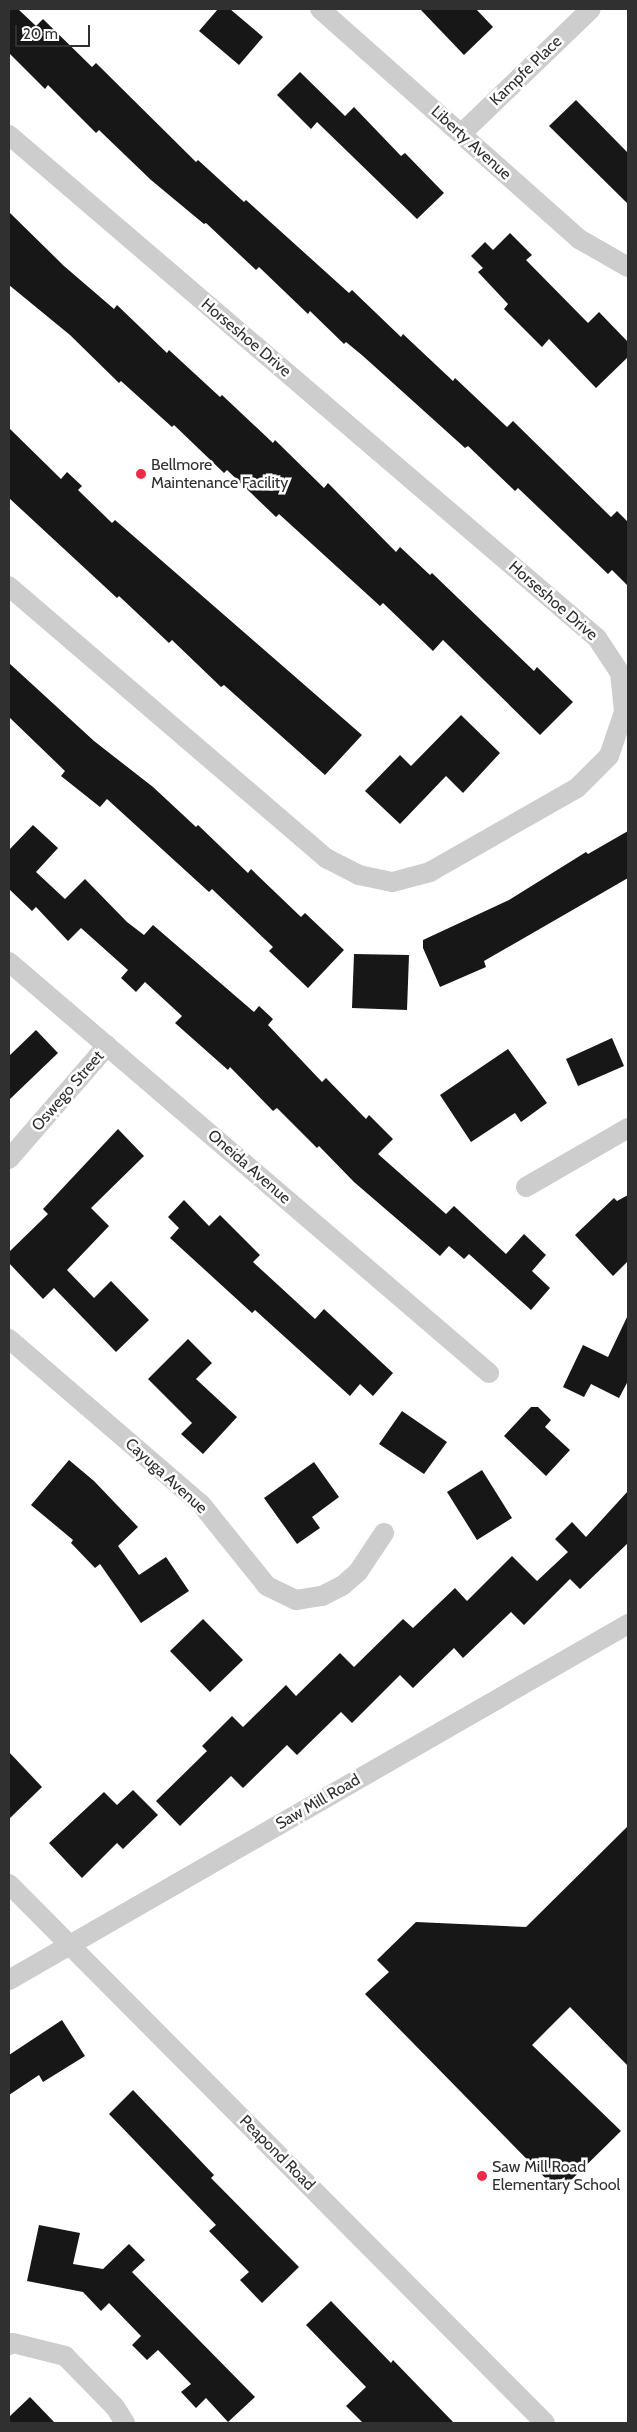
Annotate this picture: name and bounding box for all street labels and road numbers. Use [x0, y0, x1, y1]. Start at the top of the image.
street label: Kampfe Place [486, 32, 566, 110]
street label: Liberty Avenue [427, 102, 515, 184]
street label: Horseshoe Drive [197, 295, 295, 381]
street label: Horseshoe Drive [505, 557, 601, 645]
street label: Oswego Street [28, 1047, 108, 1135]
street label: Oneida Avenue [204, 1126, 294, 1208]
street label: Cayuga Avenue [121, 1434, 211, 1518]
street label: Saw Mill Road [272, 1770, 364, 1834]
street label: Peapond Road [235, 2111, 319, 2195]

